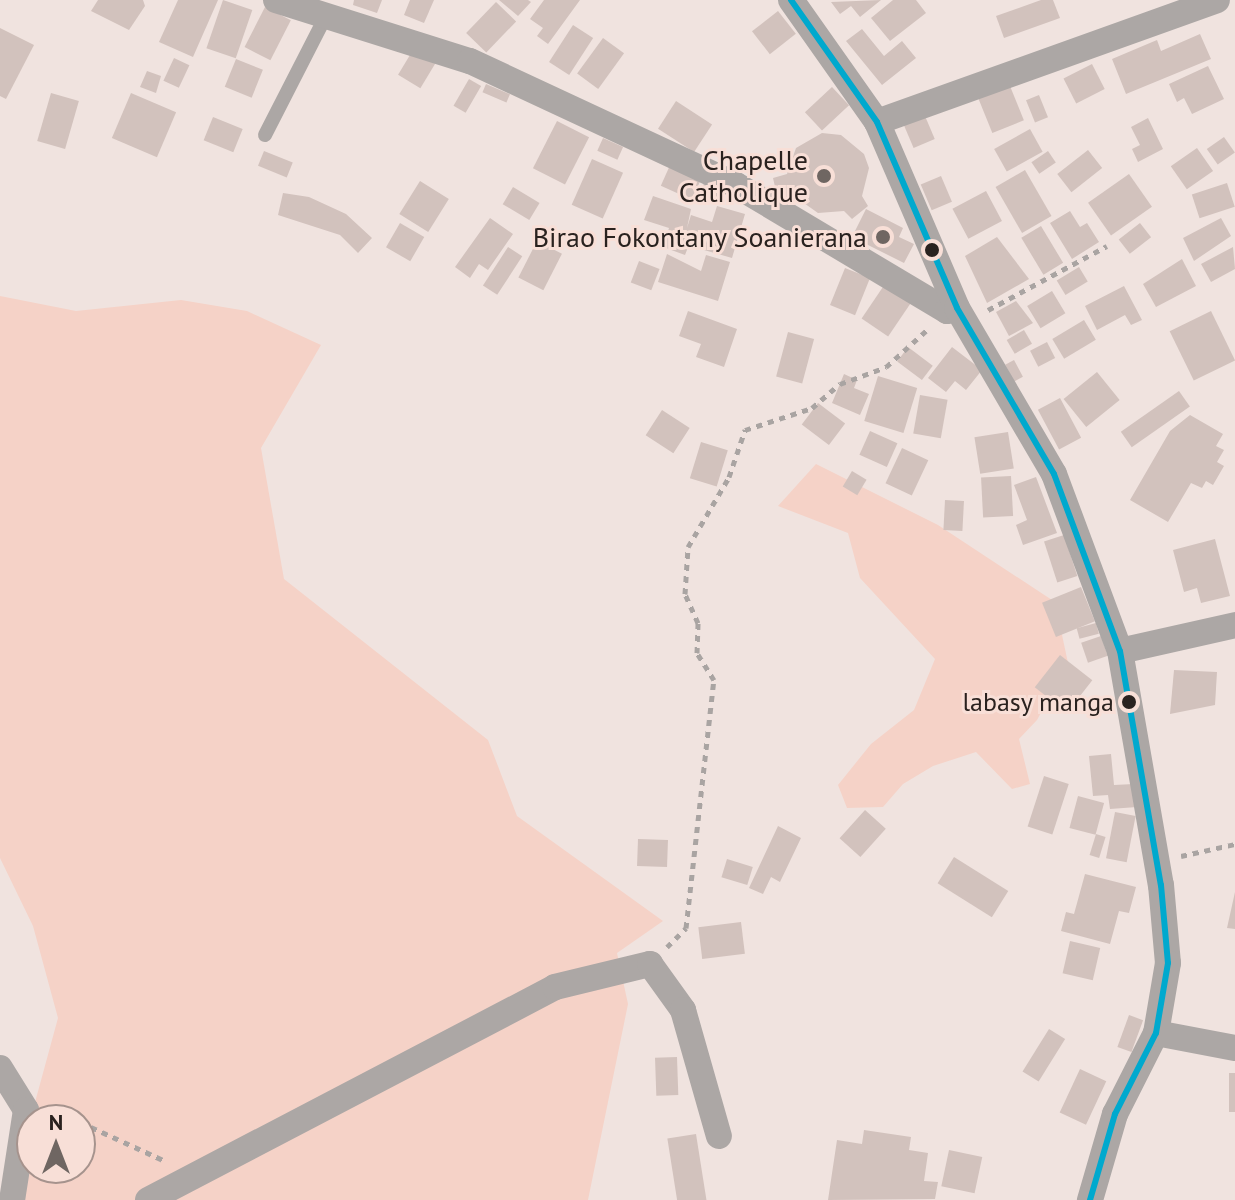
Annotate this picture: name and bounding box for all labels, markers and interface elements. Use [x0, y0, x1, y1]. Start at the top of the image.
place label: Chapelle Catholique [679, 143, 808, 209]
marker: Chapelle Catholique [815, 167, 833, 185]
place label: Birao Fokontany Soanierana [532, 220, 867, 254]
marker: Birao Fokontany Soanierana [874, 228, 892, 246]
unlabelled marker [924, 242, 940, 258]
place label: labasy manga [961, 686, 1114, 718]
marker: labasy manga [1121, 694, 1137, 710]
north arrow [16, 1104, 96, 1184]
text: N [49, 1108, 63, 1136]

